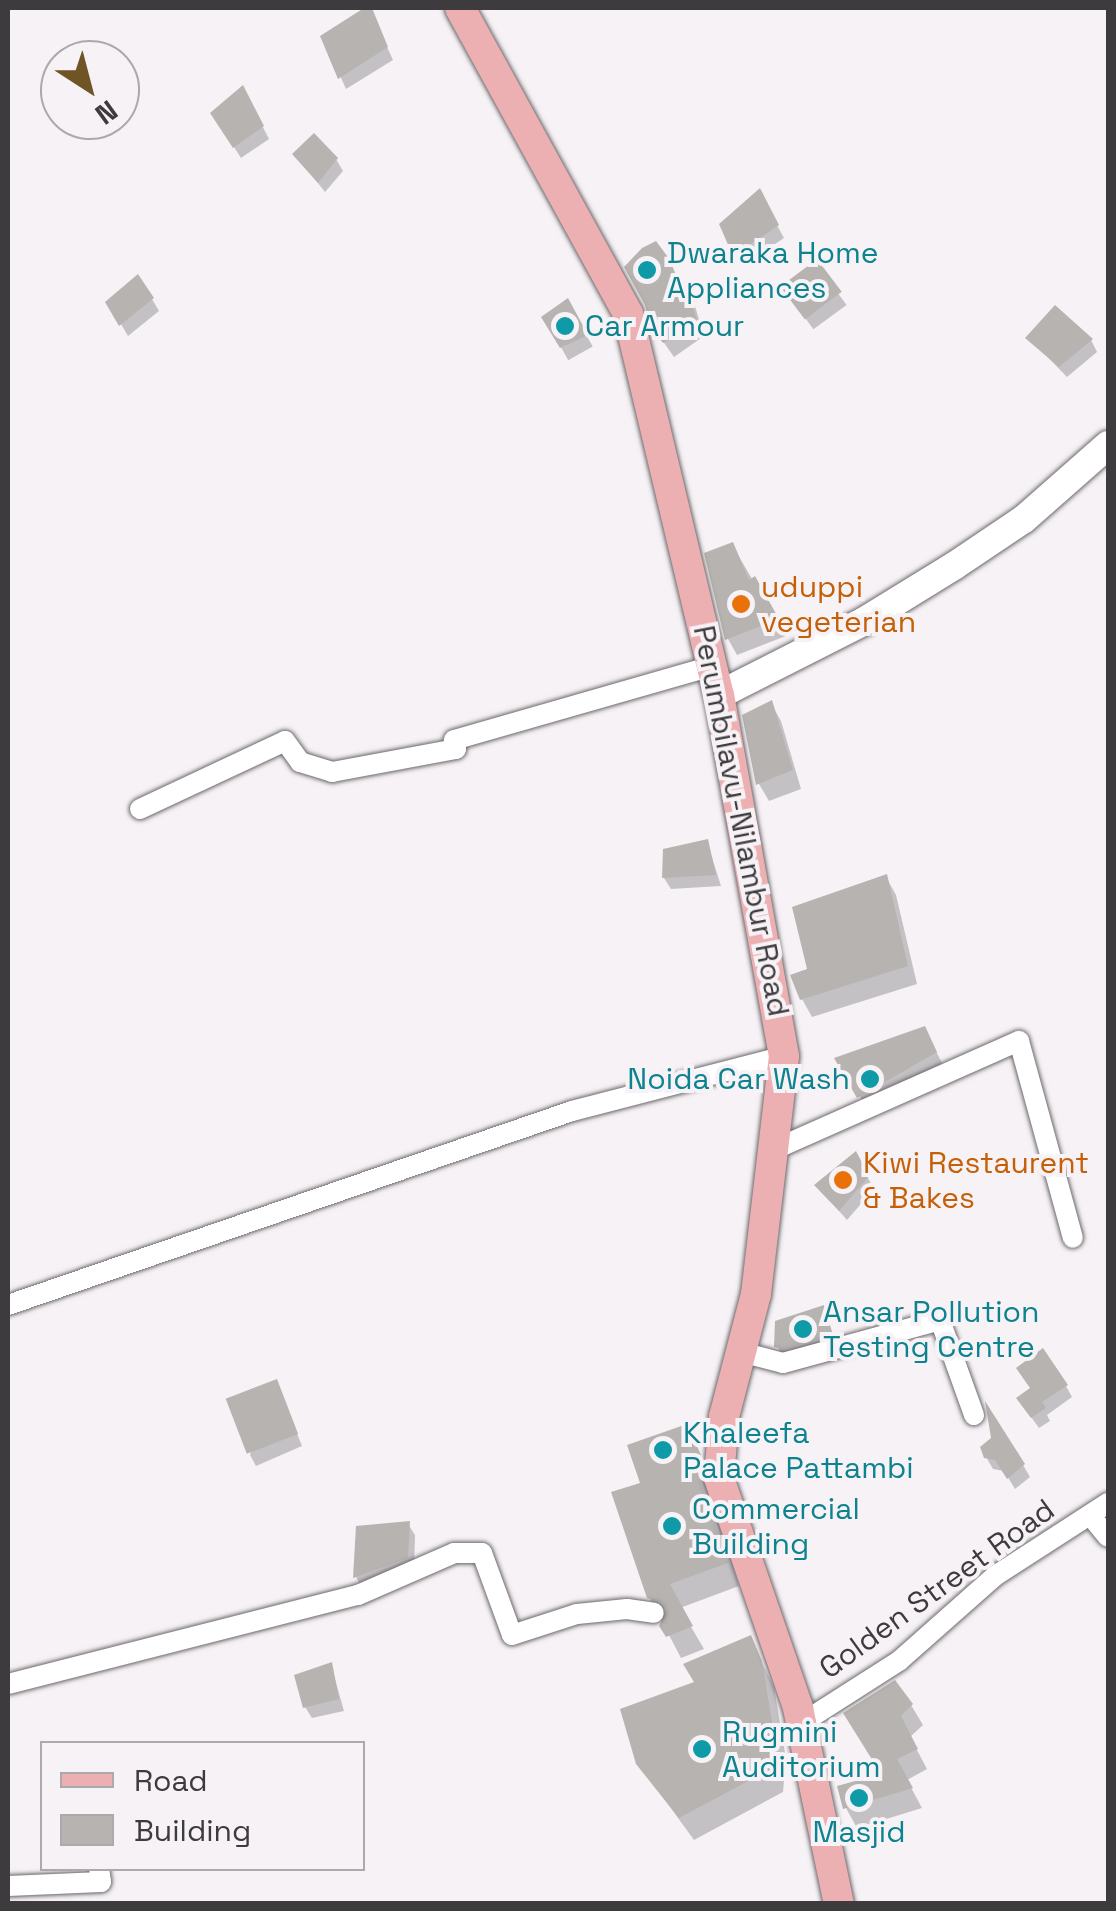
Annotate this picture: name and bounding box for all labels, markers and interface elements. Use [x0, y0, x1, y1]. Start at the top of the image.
north arrow [40, 40, 140, 140]
text: N [88, 93, 125, 133]
place label: Dwaraka Home Appliances [667, 235, 879, 306]
marker: Dwaraka Home Appliances [636, 259, 658, 281]
place label: Car Armour [585, 308, 745, 344]
marker: Car Armour [554, 315, 576, 337]
place label: uduppi vegeterian [761, 569, 916, 640]
marker: uduppi vegeterian [730, 593, 752, 615]
street label: Perumbilavu-Nilambur Road [685, 623, 797, 1019]
place label: Noida Car Wash [627, 1061, 850, 1097]
marker: Noida Car Wash [859, 1068, 881, 1090]
place label: Kiwi Restaurent & Bakes [863, 1145, 1089, 1216]
marker: Kiwi Restaurent & Bakes [832, 1169, 854, 1191]
place label: Ansar Pollution Testing Centre [823, 1294, 1039, 1364]
marker: Ansar Pollution Testing Centre [792, 1318, 814, 1340]
place label: Khaleefa Palace Pattambi [683, 1415, 914, 1486]
marker: Khaleefa Palace Pattambi [652, 1439, 674, 1461]
place label: Commercial Building [692, 1491, 860, 1562]
street label: Golden Street Road [812, 1492, 1062, 1686]
marker: Commercial Building [661, 1515, 683, 1537]
place label: Rugmini Auditorium [722, 1714, 881, 1784]
marker: Rugmini Auditorium [691, 1738, 713, 1760]
legend [40, 1741, 365, 1871]
text: Road [134, 1761, 208, 1800]
marker: Masjid [848, 1787, 870, 1809]
text: Building [134, 1811, 251, 1850]
place label: Masjid [813, 1814, 905, 1850]

